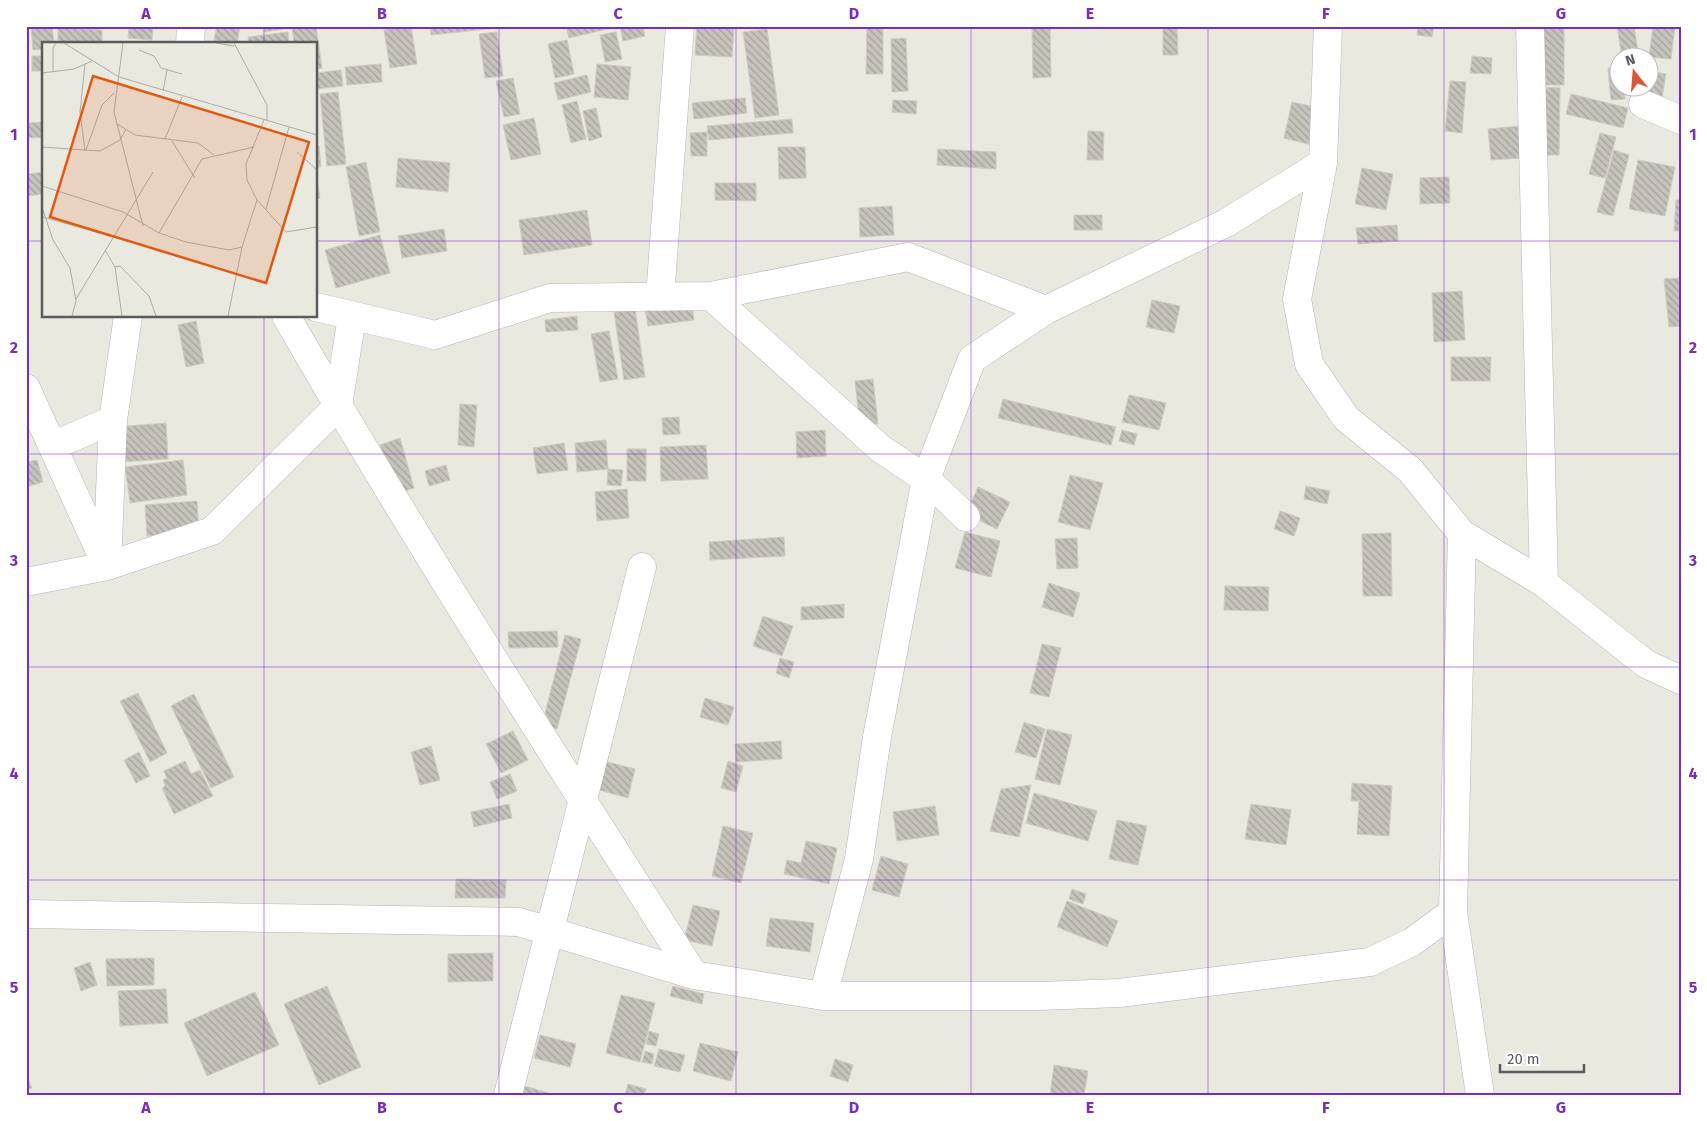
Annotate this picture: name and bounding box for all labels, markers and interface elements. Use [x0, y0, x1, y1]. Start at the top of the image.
text: A [140, 4, 151, 23]
text: B [377, 4, 387, 23]
text: C [613, 4, 623, 23]
text: D [849, 4, 859, 23]
text: E [1086, 4, 1094, 23]
text: F [1322, 4, 1330, 23]
text: G [1556, 4, 1566, 23]
inset map [42, 42, 318, 318]
north arrow [1610, 48, 1660, 98]
text: N [1623, 51, 1637, 70]
text: 1 [10, 125, 18, 144]
text: 1 [1689, 125, 1697, 144]
text: 2 [10, 338, 18, 357]
text: 2 [1689, 338, 1697, 357]
text: 3 [9, 551, 18, 570]
text: 3 [1688, 551, 1697, 570]
text: 4 [9, 764, 19, 783]
text: 4 [1688, 764, 1698, 783]
text: 5 [10, 978, 19, 997]
text: 5 [1689, 978, 1698, 997]
scale bar [1500, 1041, 1583, 1073]
text: 20 m [1507, 1050, 1540, 1068]
text: A [140, 1098, 151, 1117]
text: B [377, 1098, 387, 1117]
text: C [613, 1098, 623, 1117]
text: D [849, 1098, 859, 1117]
text: E [1086, 1098, 1094, 1117]
text: F [1322, 1098, 1330, 1117]
text: G [1556, 1098, 1566, 1117]

